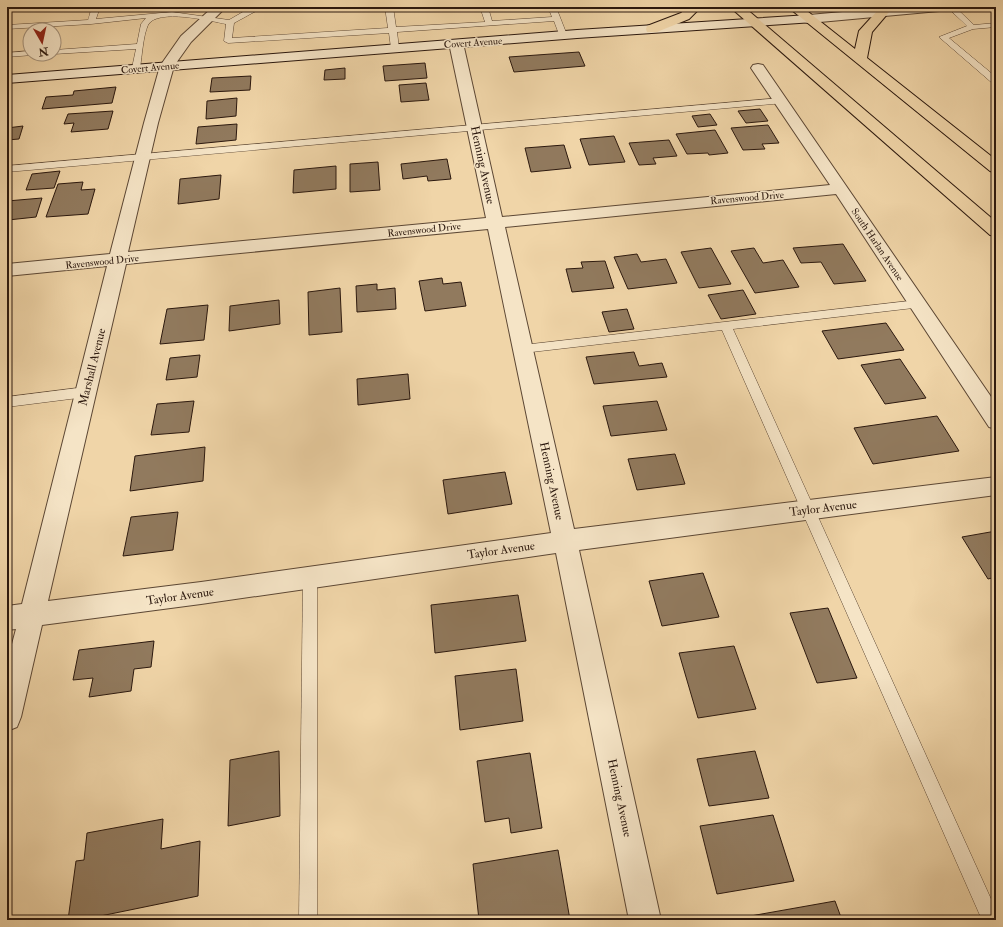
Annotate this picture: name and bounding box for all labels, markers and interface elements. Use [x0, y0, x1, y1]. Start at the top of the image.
north arrow [22, 22, 62, 62]
street label: Covert Avenue [443, 35, 503, 51]
text: N [36, 44, 50, 59]
street label: Covert Avenue [120, 59, 180, 77]
street label: Henning Avenue [467, 125, 498, 206]
street label: Ravenswood Drive [710, 189, 784, 207]
street label: South Harlan Avenue [848, 206, 906, 283]
street label: Ravenswood Drive [387, 220, 461, 240]
street label: Ravenswood Drive [65, 252, 139, 272]
street label: Marshall Avenue [76, 327, 109, 408]
street label: Henning Avenue [536, 441, 567, 522]
street label: Taylor Avenue [788, 497, 858, 520]
street label: Taylor Avenue [466, 538, 536, 563]
street label: Taylor Avenue [145, 584, 215, 609]
street label: Henning Avenue [604, 758, 635, 839]

